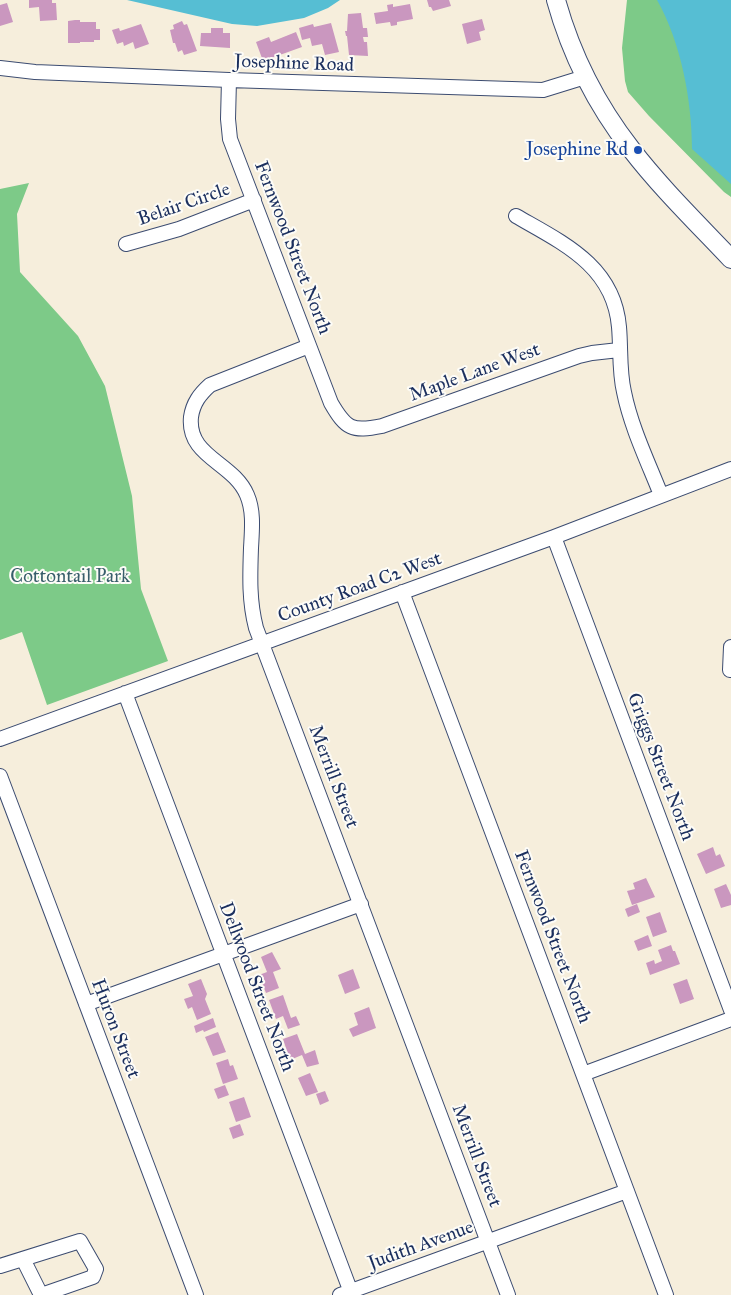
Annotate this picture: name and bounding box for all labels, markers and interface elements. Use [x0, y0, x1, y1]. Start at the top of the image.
street label: Josephine Road [234, 51, 354, 77]
place label: Josephine Rd [526, 139, 628, 161]
marker: Josephine Rd [632, 144, 644, 156]
street label: Fernwood Street North [248, 158, 336, 338]
street label: Belair Circle [135, 179, 233, 231]
street label: Maple Lane West [407, 339, 543, 407]
street label: County Road C2 West [275, 548, 445, 628]
park label: Cottontail Park [10, 566, 130, 588]
street label: Griggs Street North [621, 690, 699, 844]
street label: Merrill Street [303, 722, 363, 832]
street label: Fernwood Street North [508, 847, 596, 1027]
street label: Dellwood Street North [213, 899, 299, 1075]
street label: Huron Street [86, 976, 144, 1082]
street label: Merrill Street [446, 1101, 506, 1211]
street label: Judith Avenue [365, 1216, 477, 1276]

